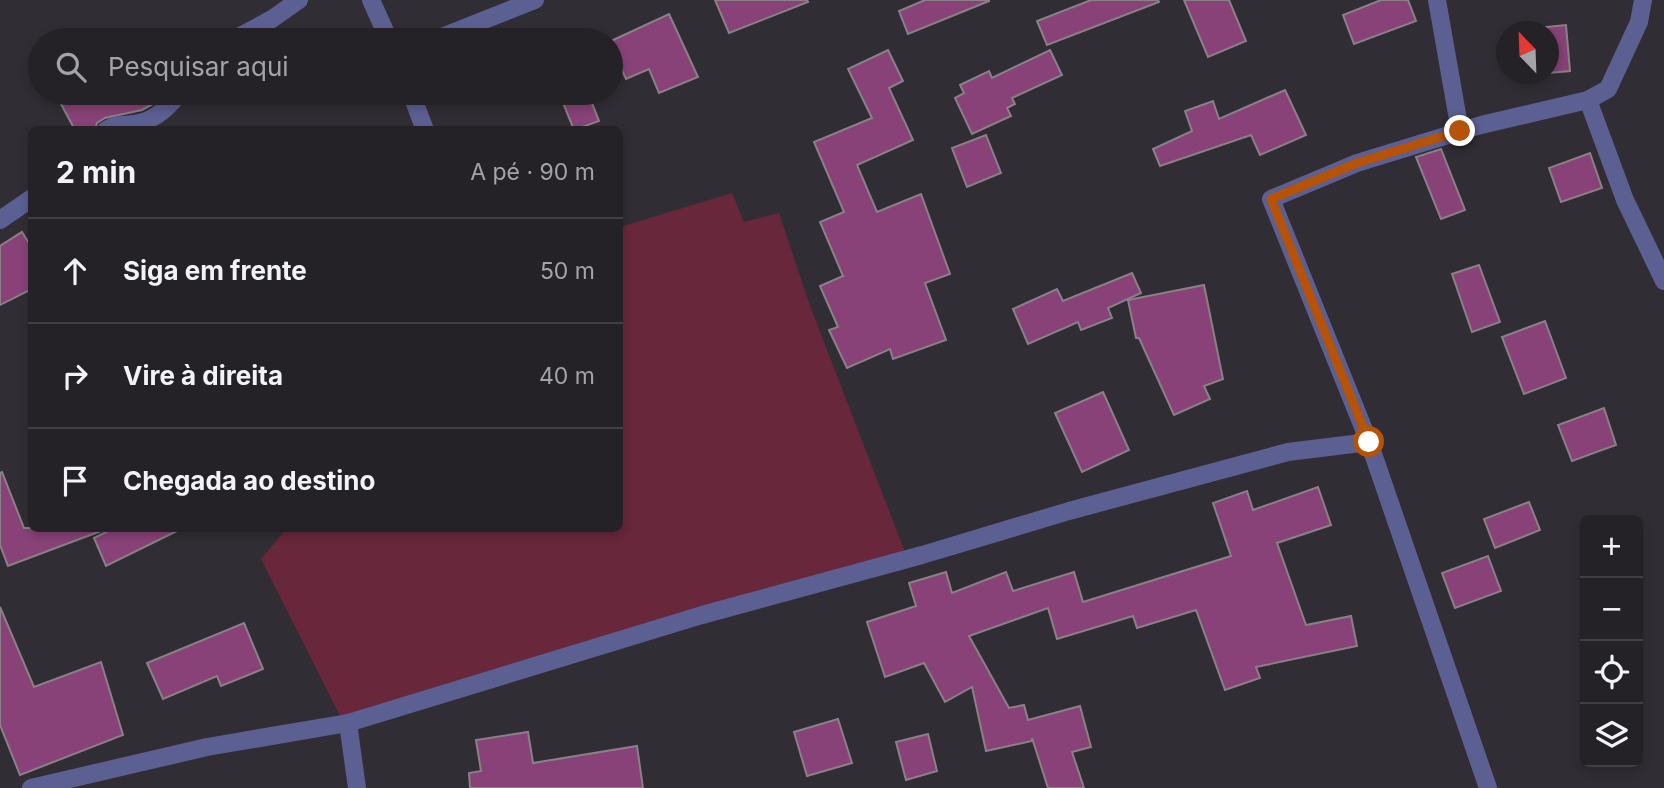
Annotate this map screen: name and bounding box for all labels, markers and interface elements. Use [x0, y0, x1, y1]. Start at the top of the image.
north arrow [1496, 21, 1559, 84]
search box [28, 28, 623, 105]
icon: search [52, 48, 90, 86]
text: Pesquisar aqui [108, 51, 289, 82]
route end [1444, 115, 1475, 146]
text: 2 min [56, 154, 136, 190]
text: A pé · 90 m [470, 158, 595, 186]
icon: ahead [56, 252, 94, 290]
text: Siga em frente [123, 255, 307, 286]
text: 50 m [540, 257, 595, 285]
icon: right [56, 357, 94, 395]
text: Vire à direita [123, 360, 283, 391]
text: 40 m [539, 362, 595, 390]
route start [1353, 426, 1384, 457]
icon: arrive [56, 462, 94, 500]
text: Chegada ao destino [123, 465, 375, 496]
map controls [1580, 515, 1643, 767]
button: + [1580, 515, 1643, 578]
button: − [1580, 578, 1643, 641]
button: locate [1580, 641, 1643, 704]
button: layers [1580, 704, 1643, 767]

